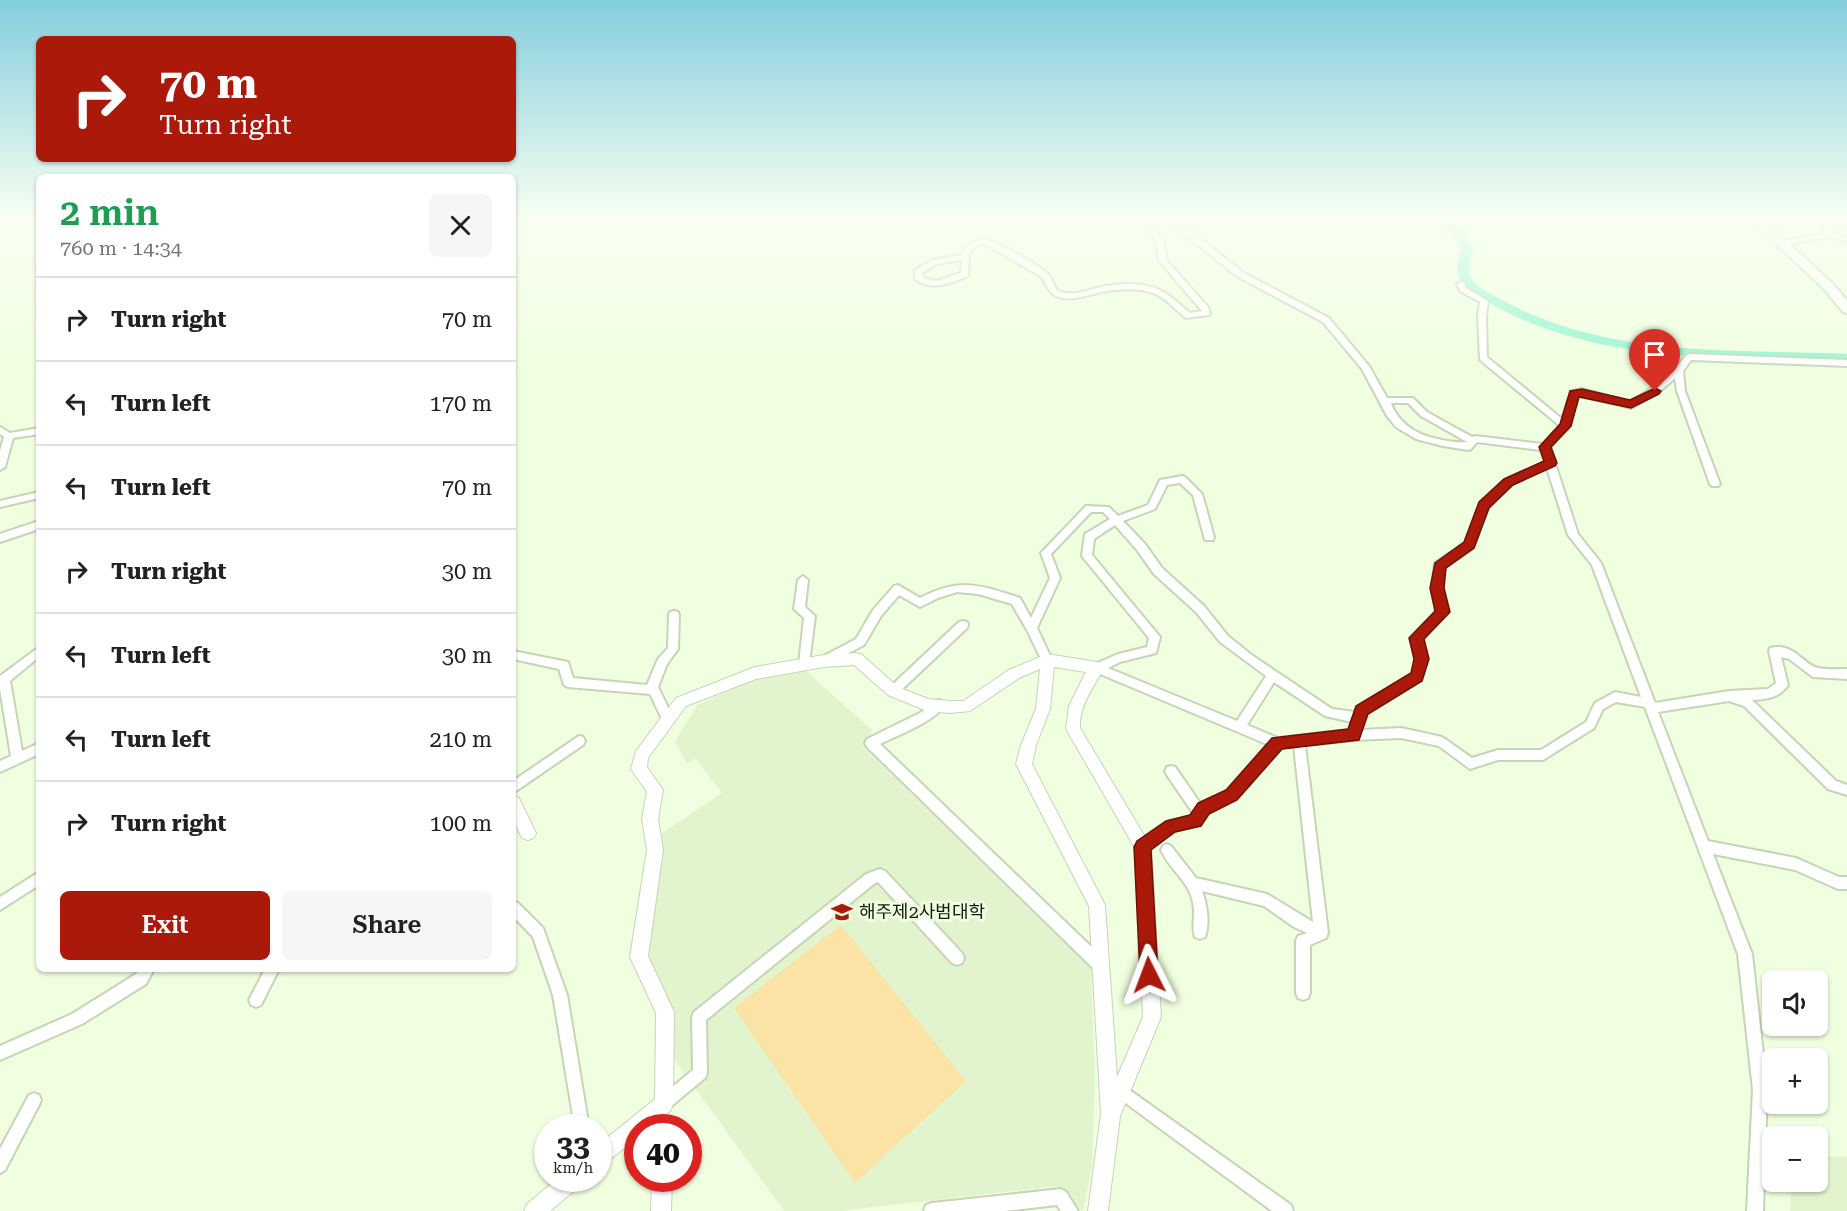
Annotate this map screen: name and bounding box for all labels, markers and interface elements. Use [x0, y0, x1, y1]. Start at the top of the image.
text: 70 m [159, 59, 257, 108]
icon: right [60, 60, 138, 138]
text: Turn right [159, 109, 292, 141]
text: 2 min [60, 192, 159, 234]
button: close [429, 194, 492, 257]
text: 760 m · 14:34 [60, 236, 182, 260]
icon: right [60, 303, 93, 336]
text: Turn right [111, 307, 226, 332]
text: 70 m [442, 307, 492, 332]
pin [1629, 329, 1680, 391]
icon: arrive [1638, 338, 1671, 371]
icon: left [60, 387, 93, 420]
text: Turn left [111, 391, 211, 416]
text: 170 m [429, 391, 492, 416]
icon: left [60, 471, 93, 504]
text: Turn left [111, 475, 211, 500]
text: 70 m [442, 475, 492, 500]
icon: right [60, 555, 93, 588]
text: Turn right [111, 559, 226, 584]
text: 30 m [442, 559, 492, 584]
icon: left [60, 639, 93, 672]
text: Turn left [111, 643, 211, 668]
text: 30 m [442, 643, 492, 668]
icon: left [60, 723, 93, 756]
text: Turn left [111, 727, 211, 752]
text: 210 m [429, 727, 492, 752]
icon: right [60, 807, 93, 840]
text: Turn right [111, 811, 226, 836]
text: 100 m [429, 811, 492, 836]
button: Exit [60, 891, 270, 960]
button: Share [282, 891, 492, 960]
school or university icon: 해주제2사범대학 [830, 900, 854, 924]
place label: 해주제2사범대학 [859, 901, 985, 922]
position arrow [1117, 943, 1181, 1007]
map controls [1762, 970, 1828, 1192]
button: sound [1762, 970, 1828, 1036]
button: + [1762, 1048, 1828, 1114]
speed limit sign: 40 [624, 1114, 702, 1192]
button: − [1762, 1126, 1828, 1192]
text: 33 [556, 1128, 590, 1163]
text: km/h [553, 1159, 593, 1177]

